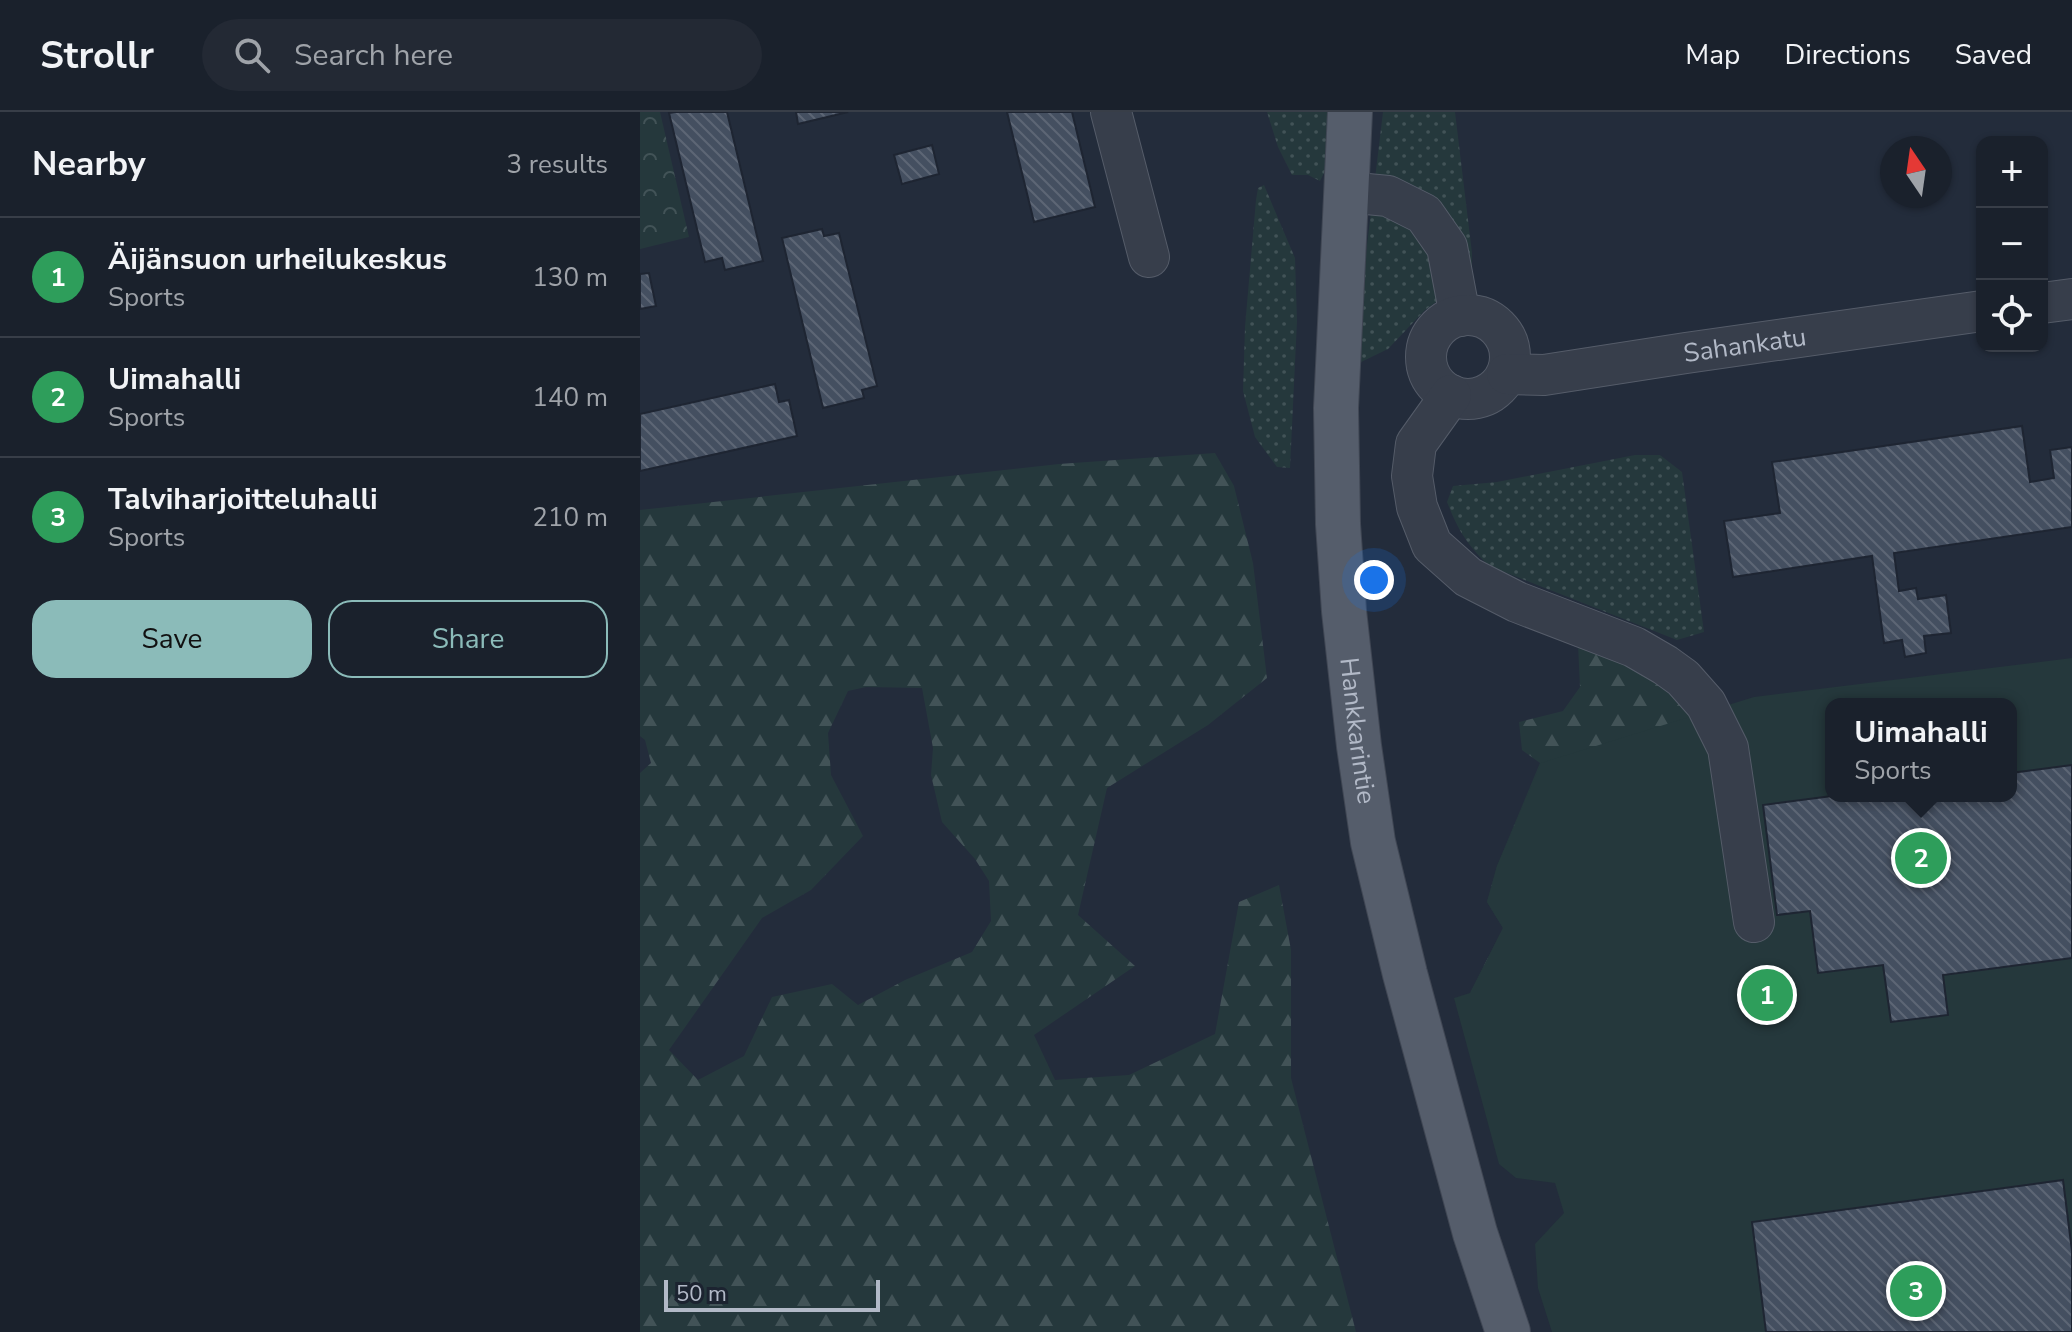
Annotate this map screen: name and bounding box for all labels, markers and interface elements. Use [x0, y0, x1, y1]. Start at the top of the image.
search box [202, 19, 762, 91]
text: Strollr [40, 30, 154, 81]
icon: search [230, 33, 274, 77]
text: Search here [294, 35, 453, 76]
text: Map [1685, 36, 1740, 74]
text: Directions [1784, 36, 1911, 74]
text: Saved [1955, 36, 2032, 74]
north arrow [1880, 136, 1952, 208]
map controls [1976, 136, 2048, 352]
button: + [1976, 136, 2048, 208]
text: Nearby [32, 141, 146, 187]
text: 3 results [507, 147, 608, 182]
button: − [1976, 208, 2048, 280]
text: Äijänsuon urheilukeskus [108, 239, 447, 280]
text: 1 [50, 260, 66, 295]
text: 130 m [532, 260, 608, 295]
text: Sports [108, 280, 185, 315]
button: locate [1976, 280, 2048, 352]
street label: Sahankatu [1681, 319, 1808, 371]
text: Uimahalli [108, 359, 241, 400]
text: 2 [50, 380, 66, 415]
text: 140 m [532, 380, 608, 415]
text: Sports [108, 400, 185, 435]
text: Talviharjoitteluhalli [108, 479, 378, 520]
text: 3 [50, 500, 66, 535]
text: 210 m [532, 500, 608, 535]
text: Sports [108, 520, 185, 555]
your location [1354, 560, 1394, 600]
button: Save [32, 600, 312, 678]
button: Share [328, 600, 608, 678]
street label: Hankkarintie [1332, 656, 1385, 806]
popup [1825, 698, 2017, 802]
text: Uimahalli [1854, 712, 1988, 753]
text: Sports [1854, 753, 1932, 788]
pin: 2 [1895, 828, 1947, 888]
pin: 1 [1741, 965, 1793, 1025]
pin: 3 [1890, 1261, 1942, 1321]
scale bar [664, 1276, 880, 1312]
text: 50 m [676, 1279, 727, 1309]

